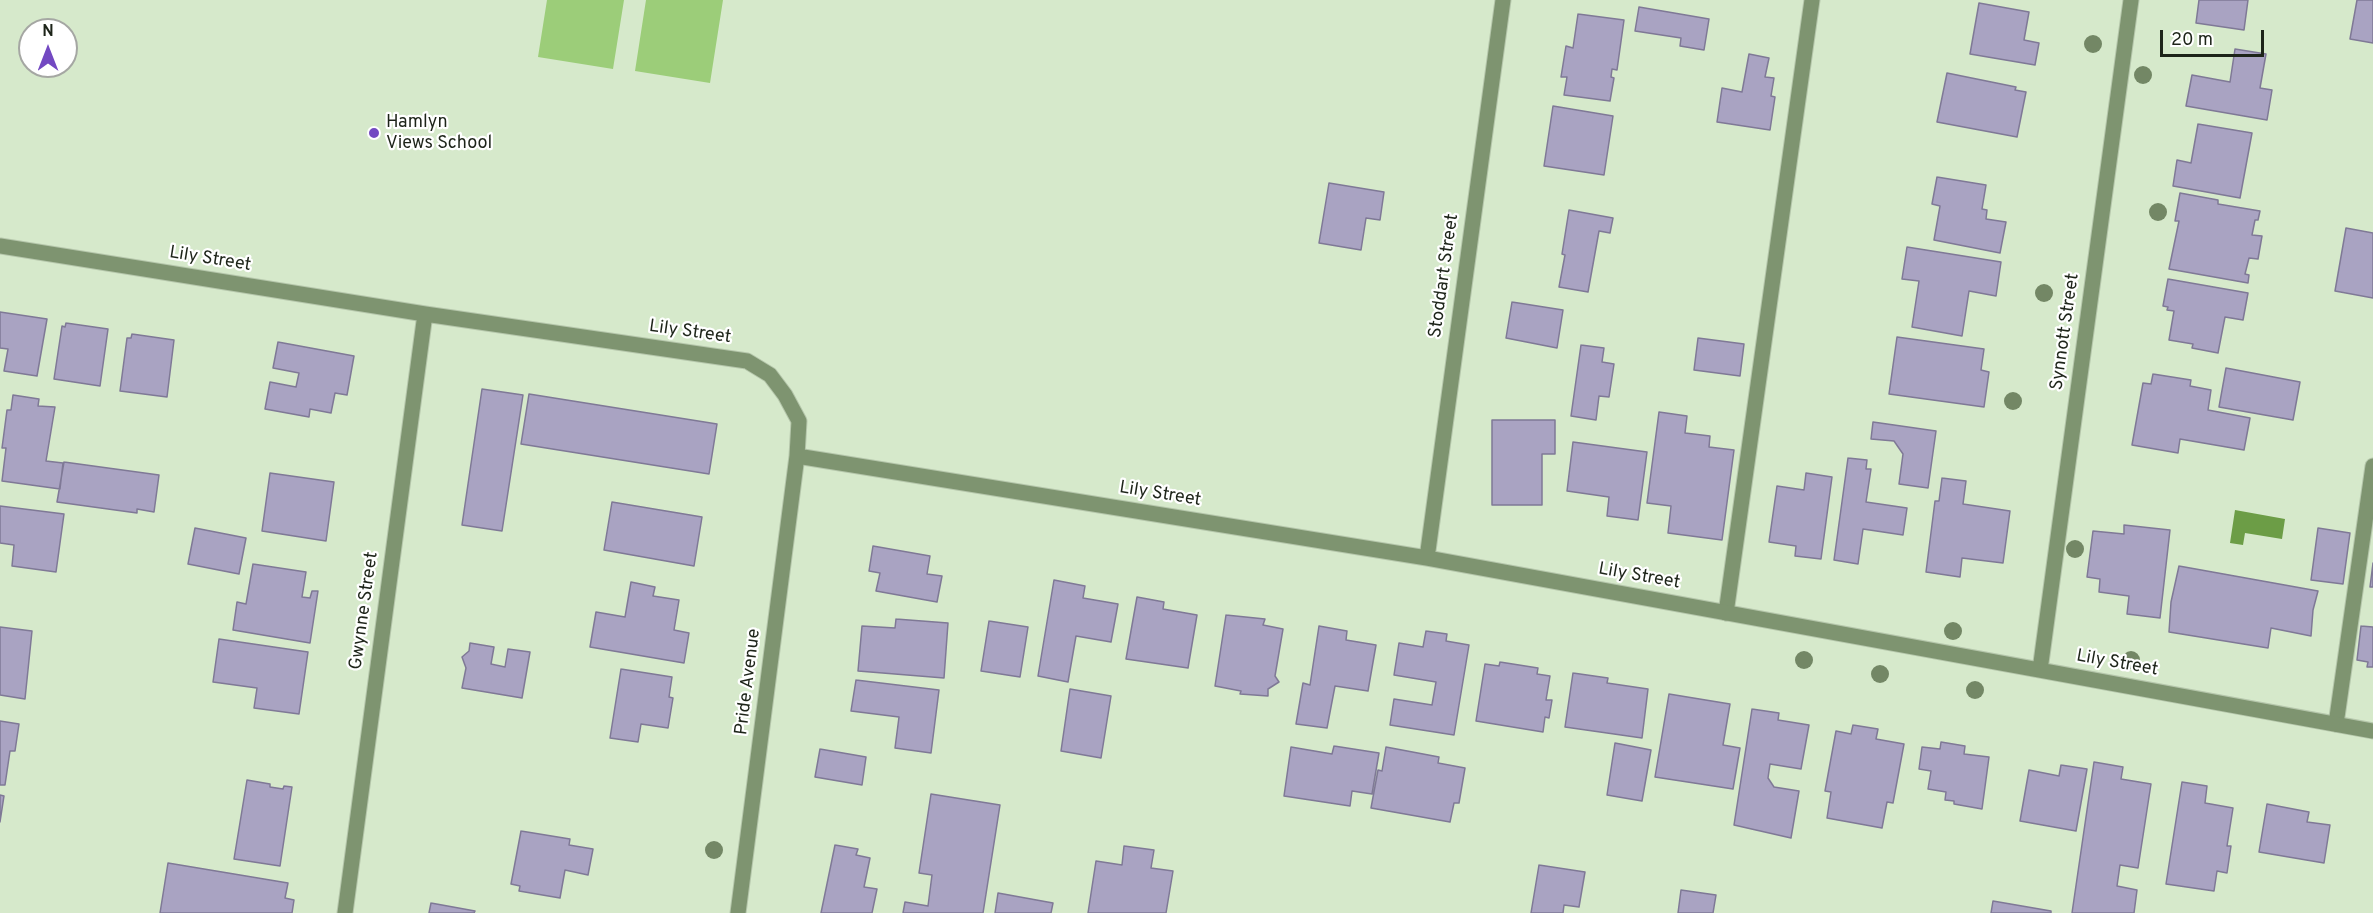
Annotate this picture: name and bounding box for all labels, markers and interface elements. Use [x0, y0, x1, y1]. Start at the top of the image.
north arrow [18, 18, 78, 78]
scale bar [2163, 18, 2266, 56]
text: N [42, 22, 54, 42]
text: 20 m [2171, 29, 2213, 52]
place label: Hamlyn Views School [386, 112, 492, 154]
marker: Hamlyn Views School [367, 126, 381, 140]
street label: Stoddart Street [1426, 212, 1464, 340]
street label: Lily Street [167, 243, 253, 277]
street label: Synnott Street [2047, 272, 2085, 392]
street label: Lily Street [648, 317, 732, 349]
street label: Lily Street [1117, 478, 1203, 512]
street label: Gwynne Street [346, 551, 384, 671]
street label: Lily Street [1596, 559, 1682, 595]
street label: Pride Avenue [732, 628, 766, 736]
street label: Lily Street [2074, 646, 2160, 682]

